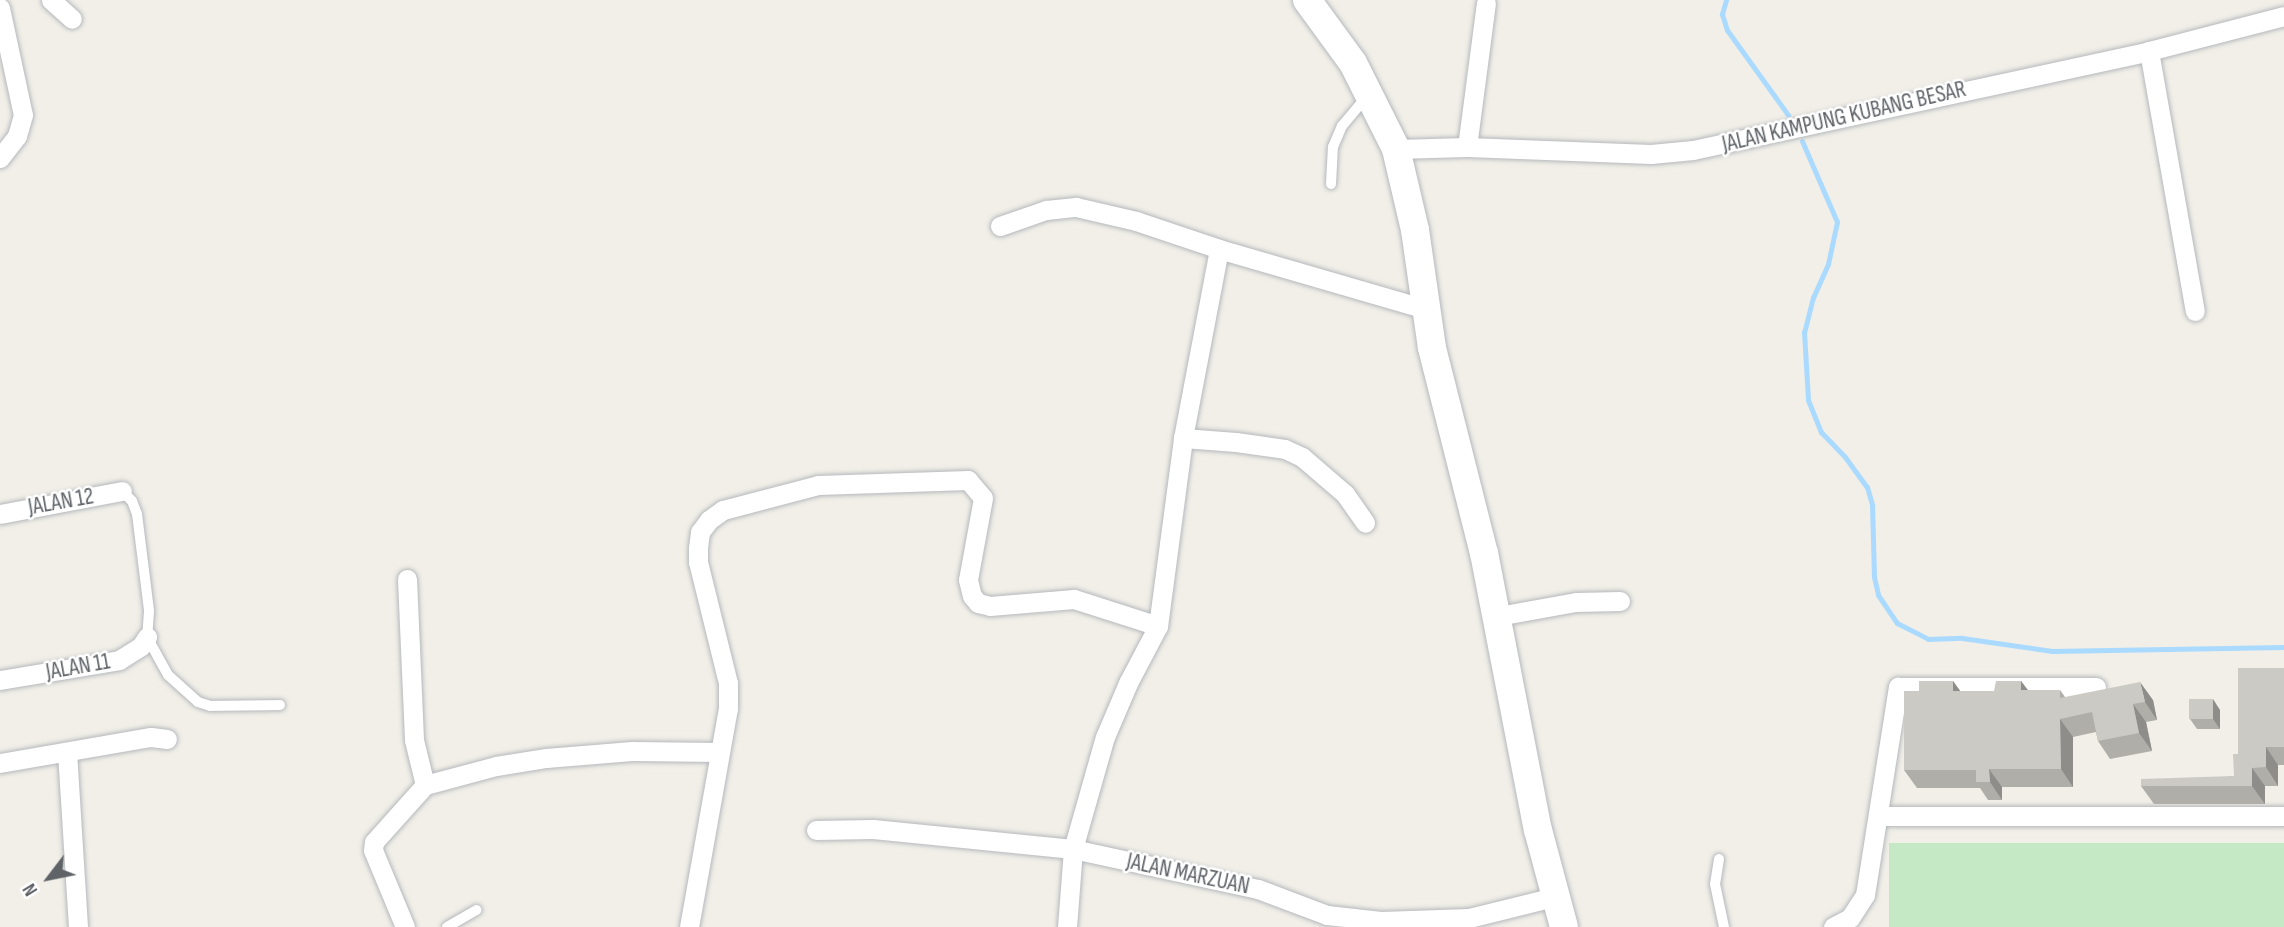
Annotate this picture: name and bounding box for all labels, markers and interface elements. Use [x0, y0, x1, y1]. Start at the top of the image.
street label: JALAN KAMPUNG KUBANG BESAR [1719, 76, 1969, 158]
street label: JALAN 12 [26, 483, 96, 521]
street label: JALAN 11 [44, 648, 112, 686]
north arrow [14, 843, 84, 913]
street label: JALAN MARZUAN [1124, 848, 1252, 900]
text: N [18, 879, 43, 900]

